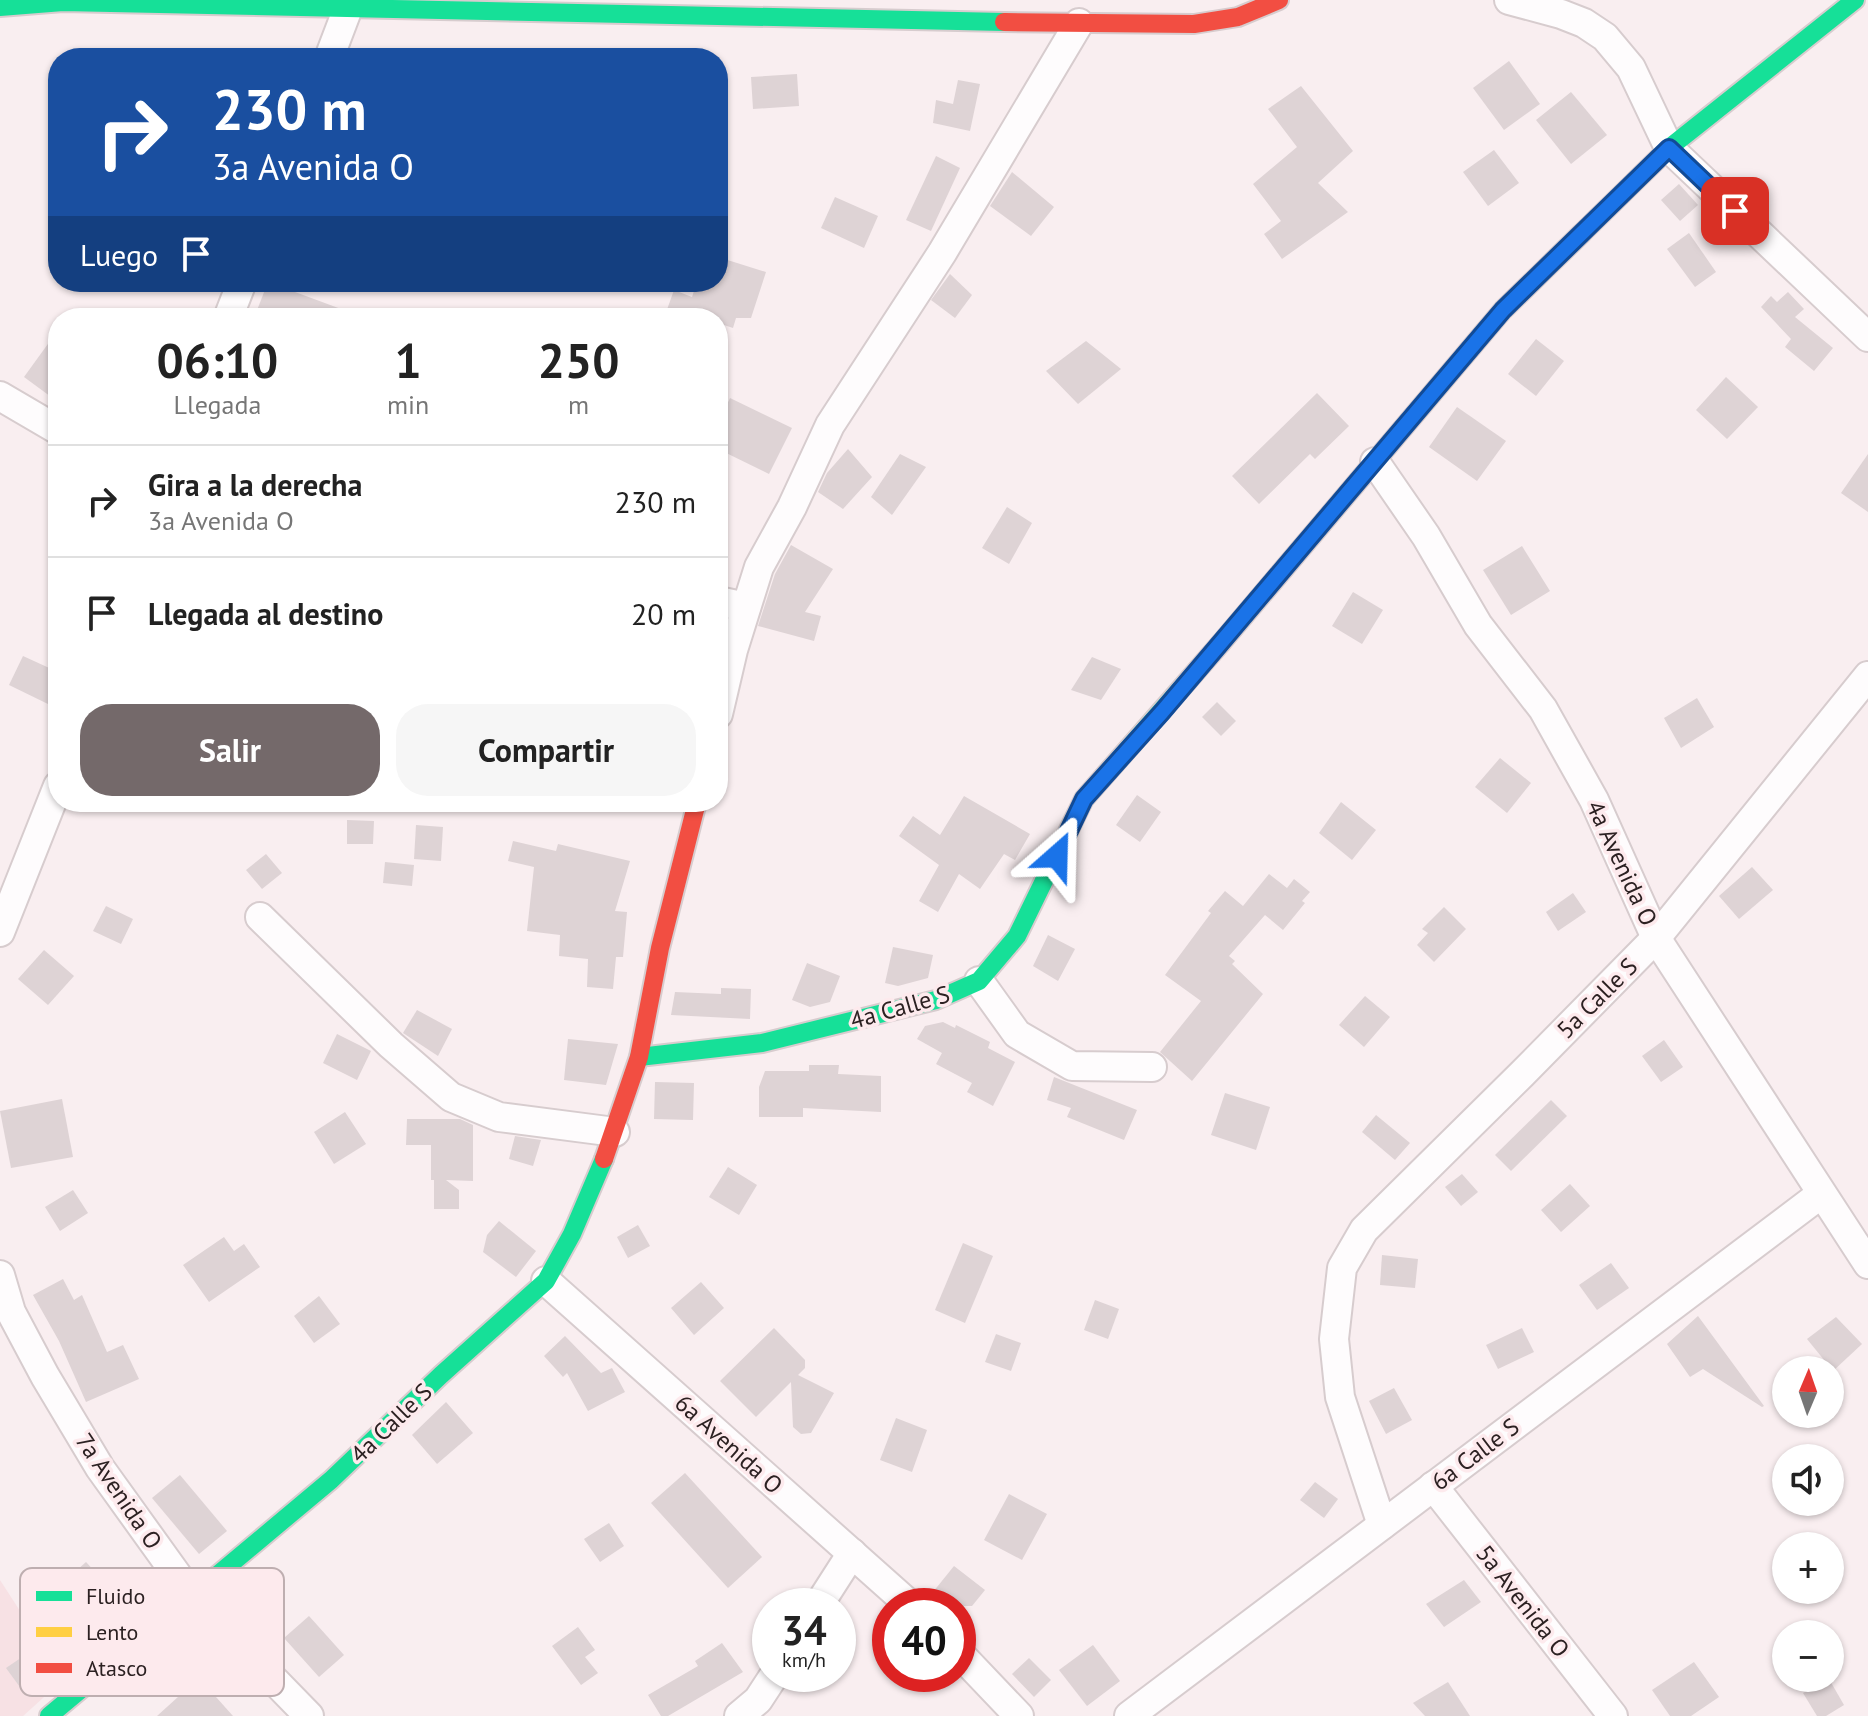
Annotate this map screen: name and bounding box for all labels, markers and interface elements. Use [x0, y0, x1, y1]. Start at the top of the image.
text: 230 m [212, 73, 367, 145]
icon: right [80, 80, 184, 184]
text: 3a Avenida O [212, 143, 414, 190]
pin [1701, 177, 1769, 245]
icon: arrive [1713, 189, 1757, 233]
icon: arrive [174, 232, 218, 276]
text: Luego [80, 235, 158, 274]
text: 06:10 [157, 329, 278, 391]
text: 1 [394, 329, 422, 391]
text: 250 [538, 329, 619, 391]
text: Llegada [174, 388, 261, 421]
text: min [387, 388, 429, 421]
text: m [568, 388, 589, 421]
text: Gira a la derecha [148, 465, 362, 504]
icon: right [80, 479, 124, 523]
text: 230 m [615, 482, 696, 521]
text: 3a Avenida O [148, 504, 294, 537]
icon: arrive [80, 591, 124, 635]
text: Llegada al destino [148, 594, 383, 633]
text: 20 m [631, 594, 696, 633]
button: Salir [80, 704, 380, 796]
button: Compartir [396, 704, 696, 796]
street label: 4a Avenida O [1580, 795, 1664, 931]
position arrow [1015, 814, 1099, 898]
street label: 5a Calle S [1550, 951, 1644, 1045]
street label: 4a Calle S [847, 978, 953, 1036]
north arrow [1772, 1356, 1844, 1428]
map controls [1772, 1356, 1844, 1692]
street label: 4a Calle S [344, 1376, 438, 1470]
street label: 6a Avenida O [669, 1387, 789, 1501]
street label: 6a Calle S [1425, 1411, 1525, 1497]
street label: 7a Avenida O [69, 1427, 169, 1555]
button: sound [1772, 1444, 1844, 1516]
button: + [1772, 1532, 1844, 1604]
street label: 5a Avenida O [1469, 1538, 1577, 1664]
legend [20, 1568, 284, 1696]
text: Fluido [86, 1582, 145, 1610]
speed limit sign: 40 [872, 1588, 976, 1692]
text: 34 [781, 1604, 827, 1656]
text: Lento [86, 1618, 138, 1646]
button: − [1772, 1620, 1844, 1692]
text: km/h [782, 1647, 826, 1673]
text: Atasco [86, 1654, 147, 1682]

